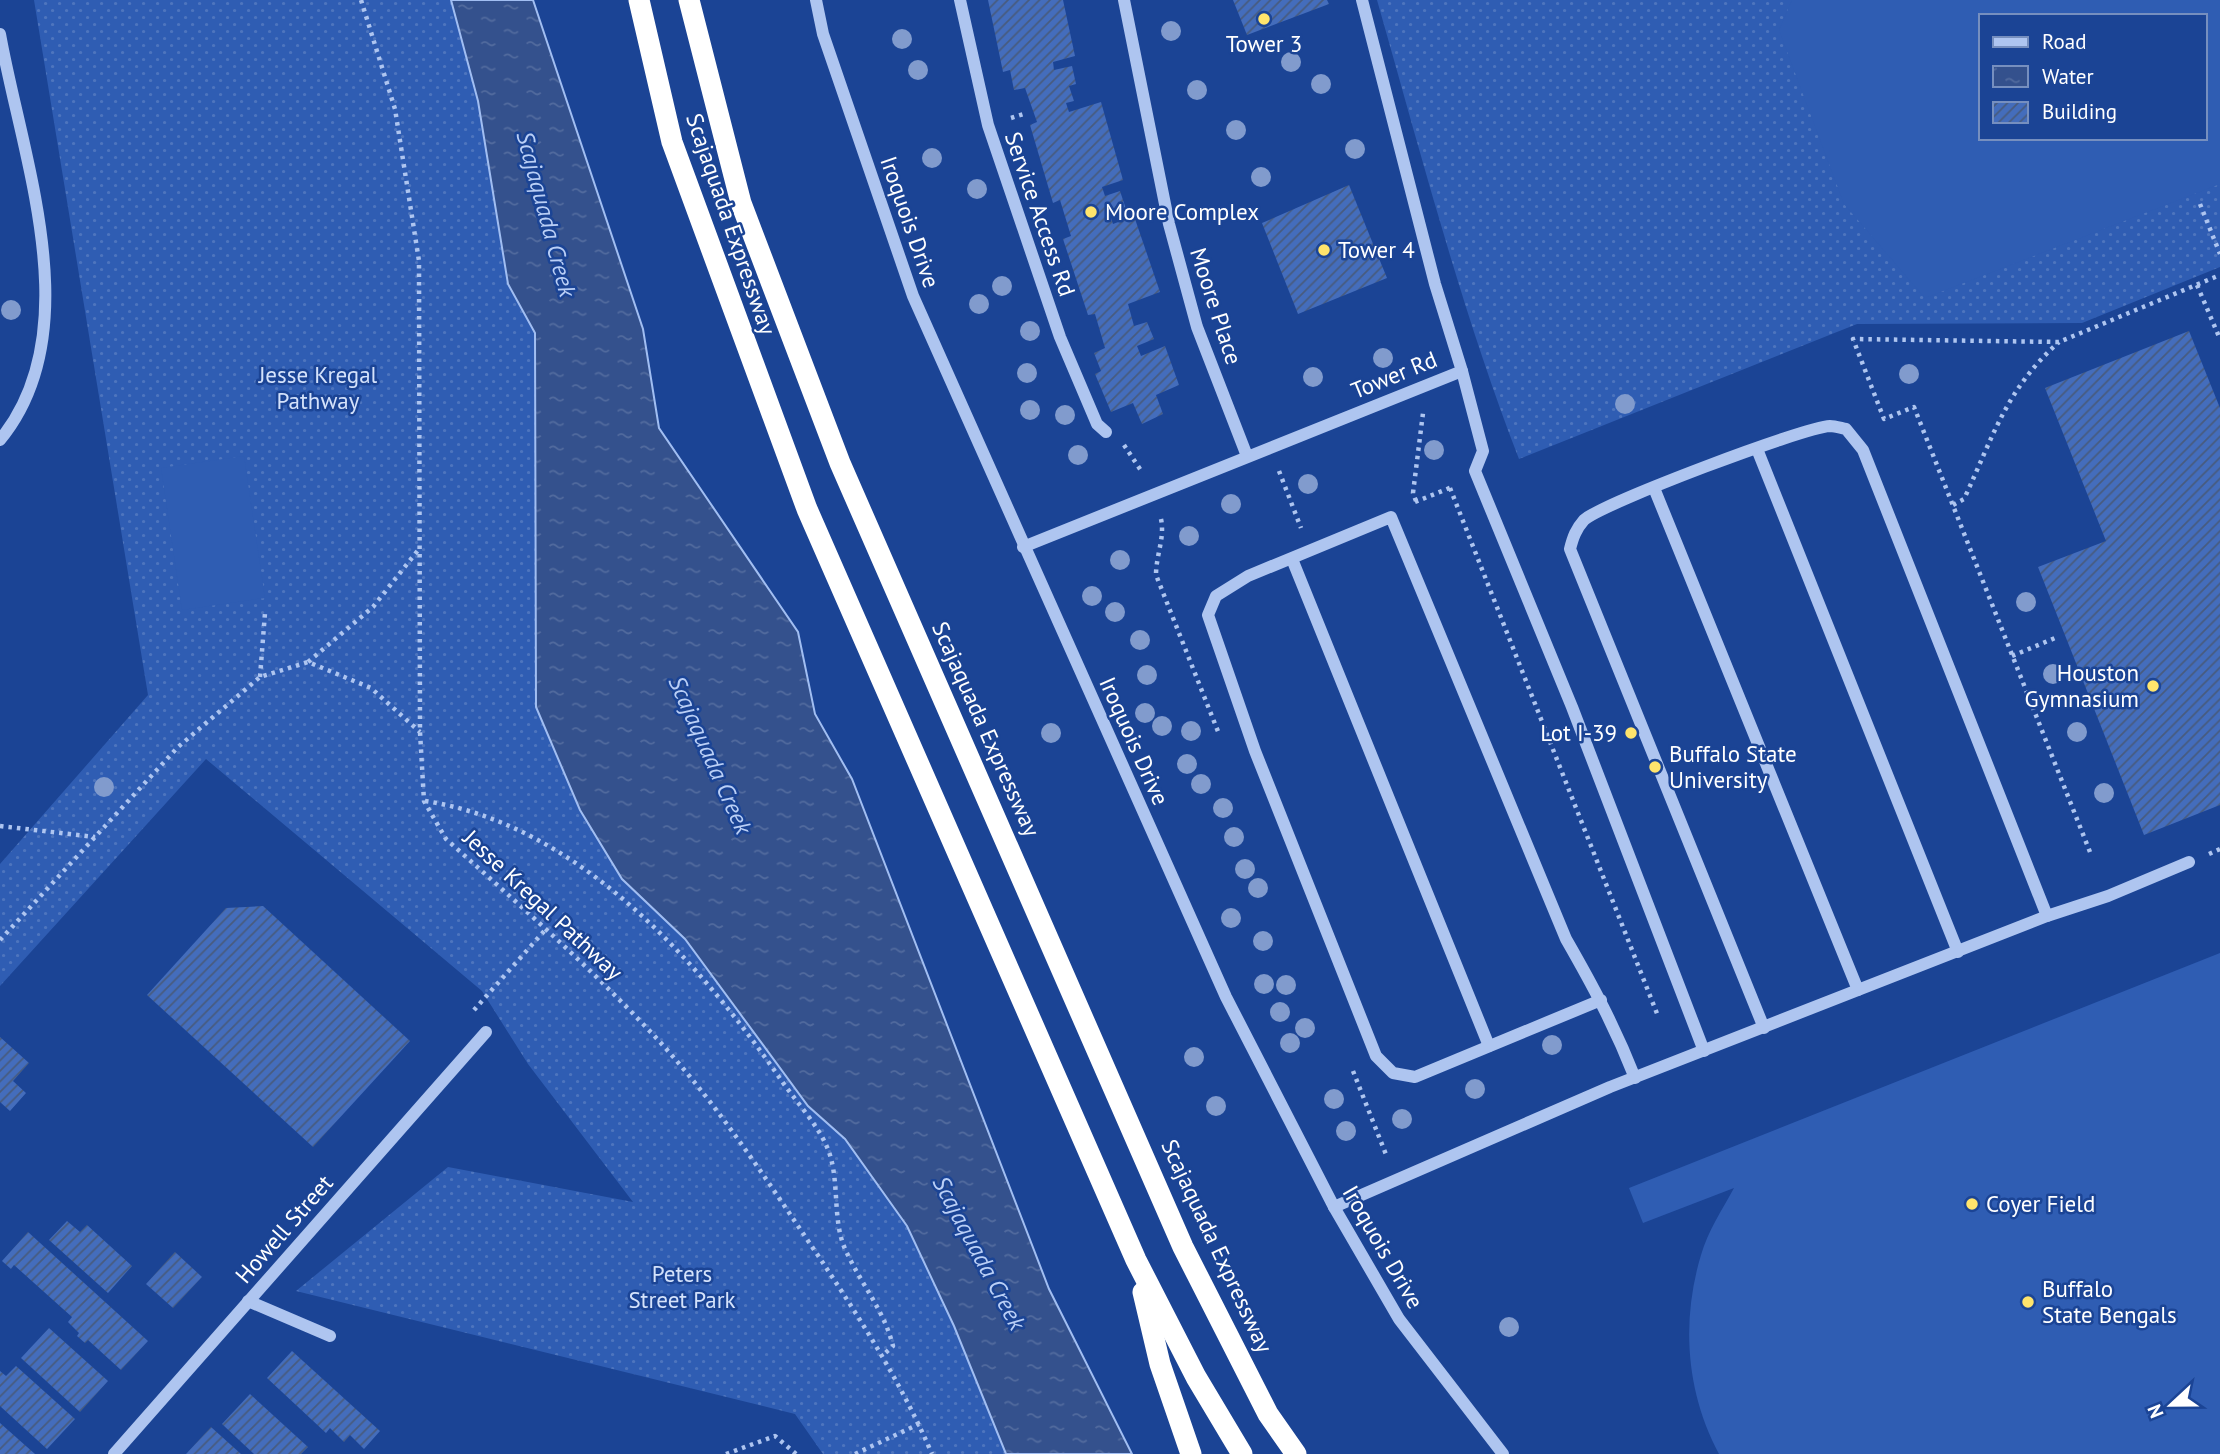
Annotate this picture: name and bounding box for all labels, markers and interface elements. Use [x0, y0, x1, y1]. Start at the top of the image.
marker: Tower 3 [1256, 11, 1272, 27]
legend [1979, 14, 2206, 140]
text: Road [2042, 28, 2086, 55]
place label: Tower 3 [1226, 29, 1302, 58]
text: Water [2042, 63, 2094, 90]
text: Building [2042, 98, 2117, 125]
street label: Scajaquada Expressway [680, 109, 783, 339]
water label: Scajaquada Creek [509, 128, 584, 301]
street label: Service Access Rd [999, 128, 1082, 300]
street label: Iroquois Drive [874, 152, 947, 292]
place label: Moore Complex [1105, 197, 1259, 226]
marker: Moore Complex [1083, 204, 1099, 220]
place label: Tower 4 [1338, 235, 1415, 264]
marker: Tower 4 [1316, 242, 1332, 258]
street label: Moore Place [1184, 244, 1249, 368]
street label: Tower Rd [1347, 344, 1441, 405]
park label: Jesse Kregal Pathway [258, 360, 378, 415]
street label: Scajaquada Expressway [926, 617, 1047, 841]
place label: Houston Gymnasium [2025, 658, 2139, 713]
water label: Scajaquada Creek [662, 671, 760, 840]
street label: Iroquois Drive [1093, 672, 1176, 809]
marker: Houston Gymnasium [2145, 678, 2161, 694]
place label: Lot I-39 [1540, 718, 1617, 747]
marker: Lot I-39 [1623, 725, 1639, 741]
place label: Buffalo State University [1669, 739, 1797, 794]
marker: Buffalo State University [1647, 759, 1663, 775]
street label: Jesse Kregal Pathway [457, 823, 629, 986]
street label: Scajaquada Expressway [1155, 1134, 1280, 1357]
street label: Howell Street [229, 1168, 339, 1289]
water label: Scajaquada Creek [926, 1170, 1034, 1336]
street label: Iroquois Drive [1337, 1180, 1430, 1314]
place label: Coyer Field [1986, 1189, 2095, 1218]
marker: Coyer Field [1964, 1196, 1980, 1212]
park label: Peters Street Park [628, 1259, 736, 1314]
place label: Buffalo State Bengals [2042, 1274, 2177, 1329]
marker: Buffalo State Bengals [2020, 1294, 2036, 1310]
north arrow [2136, 1370, 2206, 1440]
text: N [2142, 1401, 2169, 1422]

